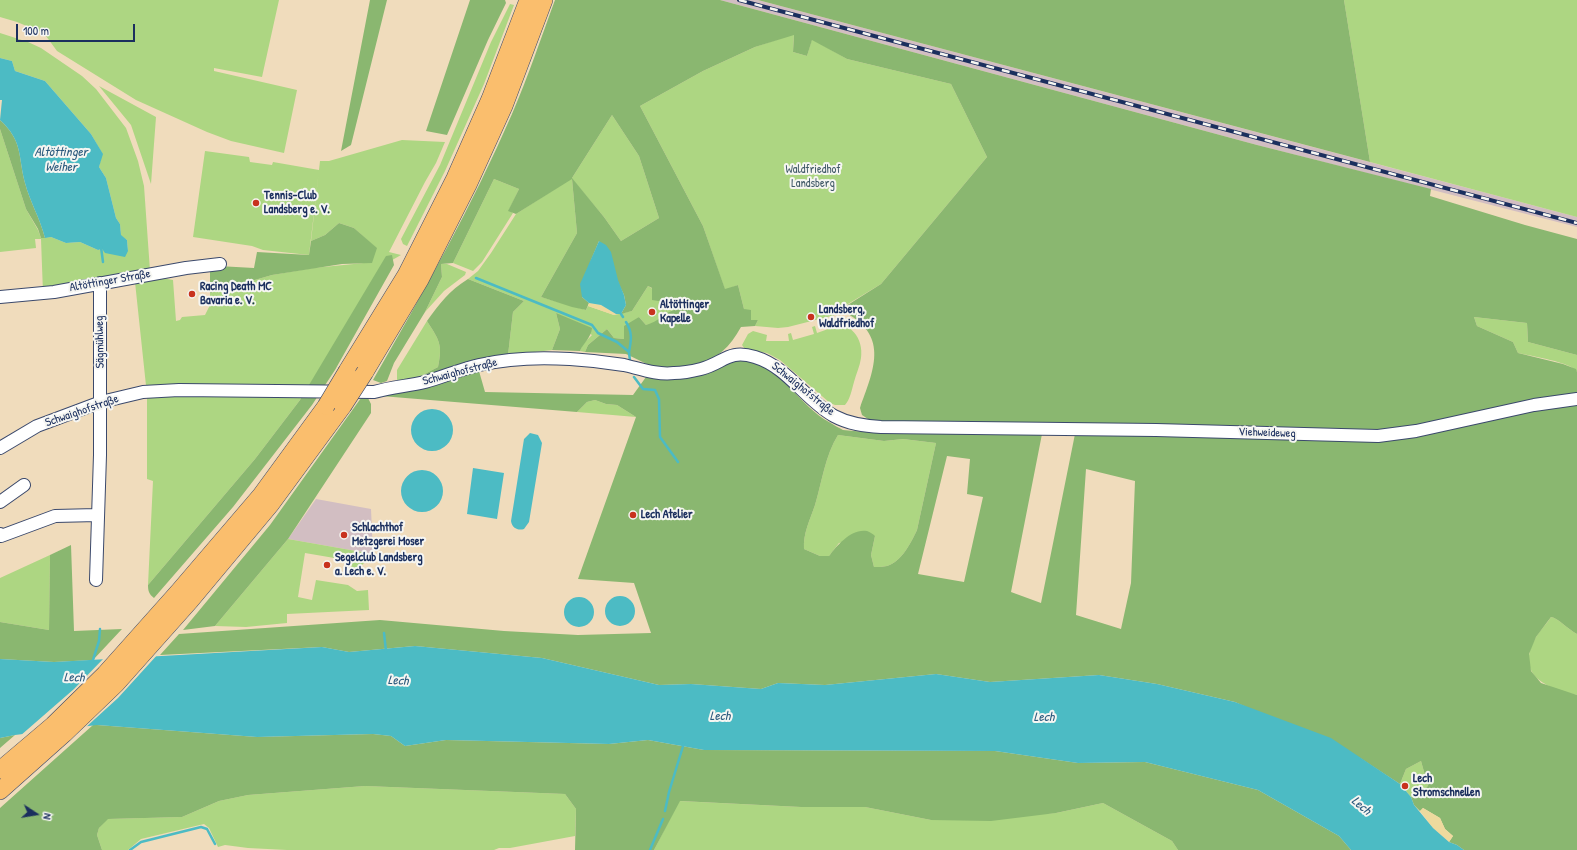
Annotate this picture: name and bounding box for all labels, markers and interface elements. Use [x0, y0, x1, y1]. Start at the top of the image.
scale bar [18, 16, 137, 42]
text: 100 m [23, 22, 49, 39]
water label: Altöttinger Weiher [34, 145, 88, 176]
park label: Waldfriedhof Landsberg [785, 163, 841, 191]
place label: Tennis-Club Landsberg e. V. [264, 189, 330, 217]
marker: Tennis-Club Landsberg e. V. [251, 198, 261, 208]
street label: Altöttinger Straße [68, 267, 152, 295]
place label: Racing Death MC Bavaria e. V. [200, 280, 272, 308]
marker: Racing Death MC Bavaria e. V. [187, 289, 197, 299]
place label: Altöttinger Kapelle [660, 298, 709, 326]
place label: Landsberg, Waldfriedhof [819, 303, 874, 331]
marker: Altöttinger Kapelle [647, 307, 657, 317]
marker: Landsberg, Waldfriedhof [806, 312, 816, 322]
street label: Sägmühlweg [92, 316, 108, 368]
street label: Schwaighofstraße [421, 355, 499, 389]
street label: Schwaighofstraße [769, 359, 837, 419]
street label: Schwaighofstraße [43, 392, 121, 430]
street label: Viehweideweg [1238, 425, 1296, 441]
place label: Lech Atelier [641, 508, 693, 522]
marker: Lech Atelier [628, 510, 638, 520]
place label: Schlachthof Metzgerei Moser [352, 521, 424, 549]
marker: Schlachthof Metzgerei Moser [339, 530, 349, 540]
place label: Segelclub Landsberg a. Lech e. V. [335, 551, 423, 579]
marker: Segelclub Landsberg a. Lech e. V. [322, 560, 332, 570]
water label: Lech [64, 670, 84, 686]
water label: Lech [387, 673, 409, 689]
water label: Lech [710, 709, 730, 725]
water label: Lech [1034, 710, 1054, 726]
place label: Lech Stromschnellen [1413, 772, 1480, 800]
marker: Lech Stromschnellen [1400, 781, 1410, 791]
water label: Lech [1348, 793, 1374, 819]
north arrow [16, 794, 56, 834]
text: N [40, 812, 55, 821]

